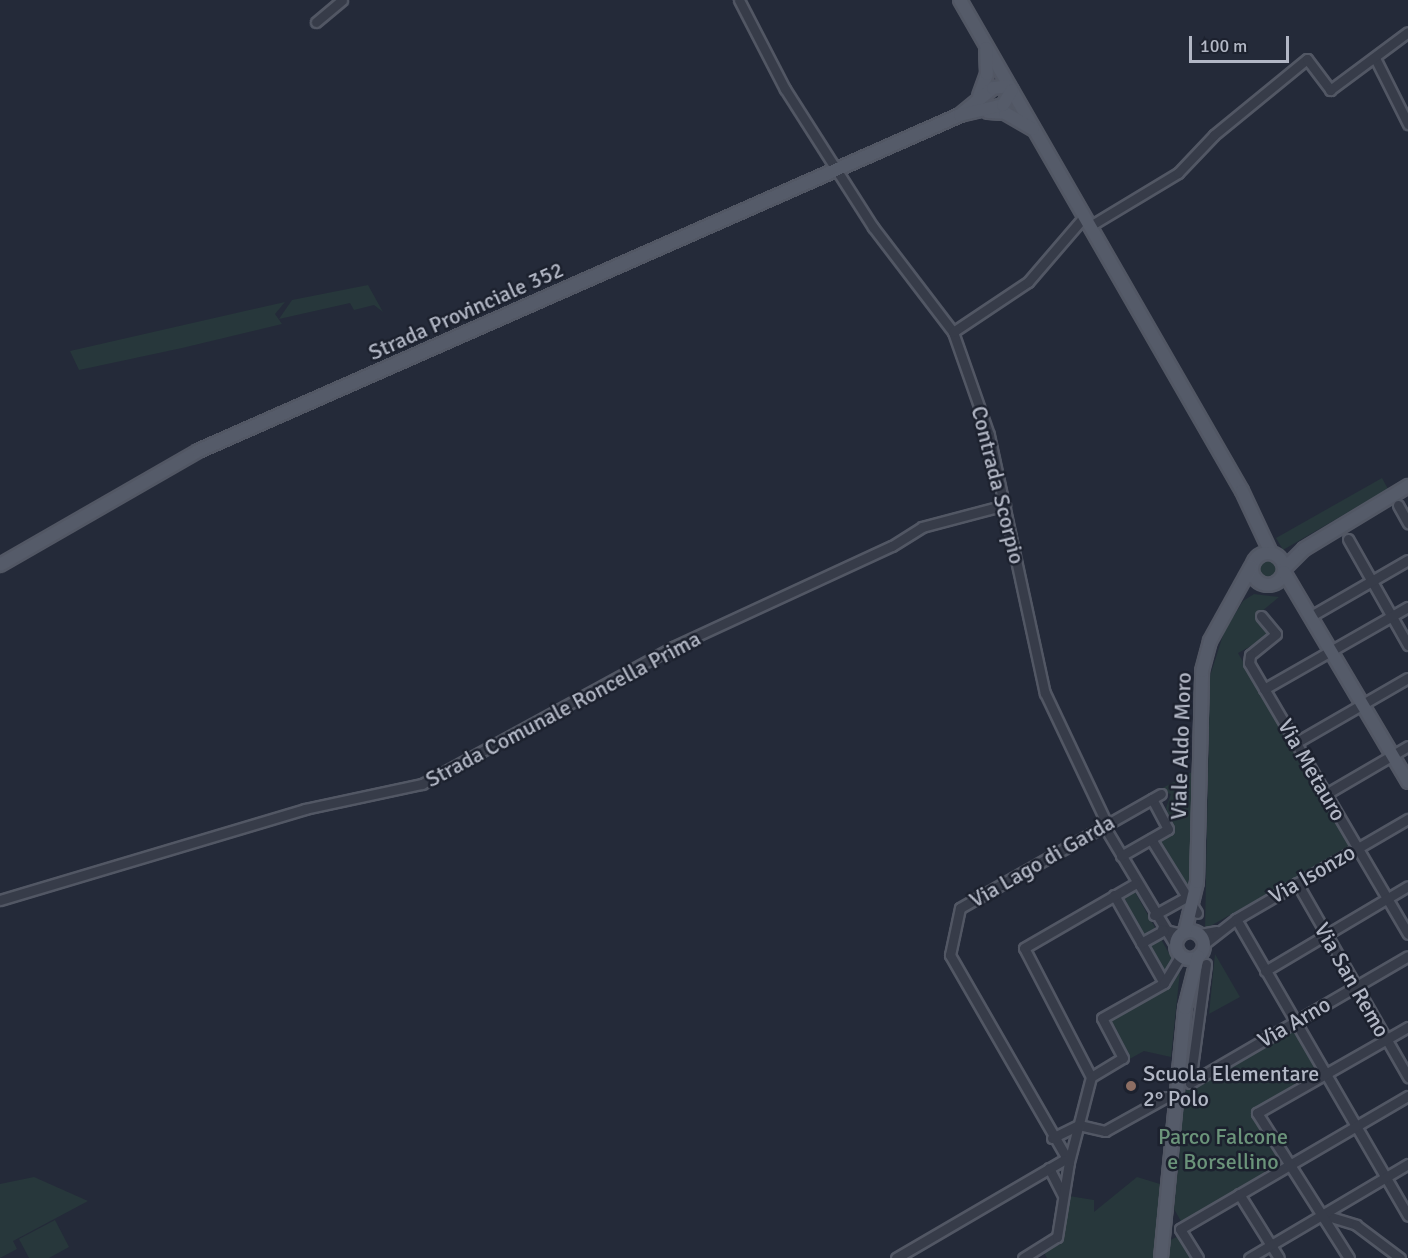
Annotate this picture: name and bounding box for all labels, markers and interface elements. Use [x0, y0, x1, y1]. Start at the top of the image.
scale bar [1192, 24, 1292, 62]
text: 100 m [1200, 35, 1247, 57]
street label: Strada Provinciale 352 [364, 256, 568, 366]
street label: Contrada Scorpio [966, 403, 1030, 567]
street label: Strada Comunale Roncella Prima [421, 625, 705, 793]
street label: Viale Aldo Moro [1165, 672, 1197, 820]
street label: Via Metauro [1272, 714, 1352, 826]
street label: Via Lago di Garda [965, 809, 1119, 913]
street label: Via Isonzo [1264, 839, 1360, 909]
street label: Via San Remo [1309, 918, 1395, 1042]
street label: Via Arno [1253, 991, 1335, 1053]
place label: Scuola Elementare 2° Polo [1143, 1060, 1319, 1112]
marker: Scuola Elementare 2° Polo [1124, 1079, 1138, 1093]
park label: Parco Falcone e Borsellino [1158, 1123, 1288, 1174]

